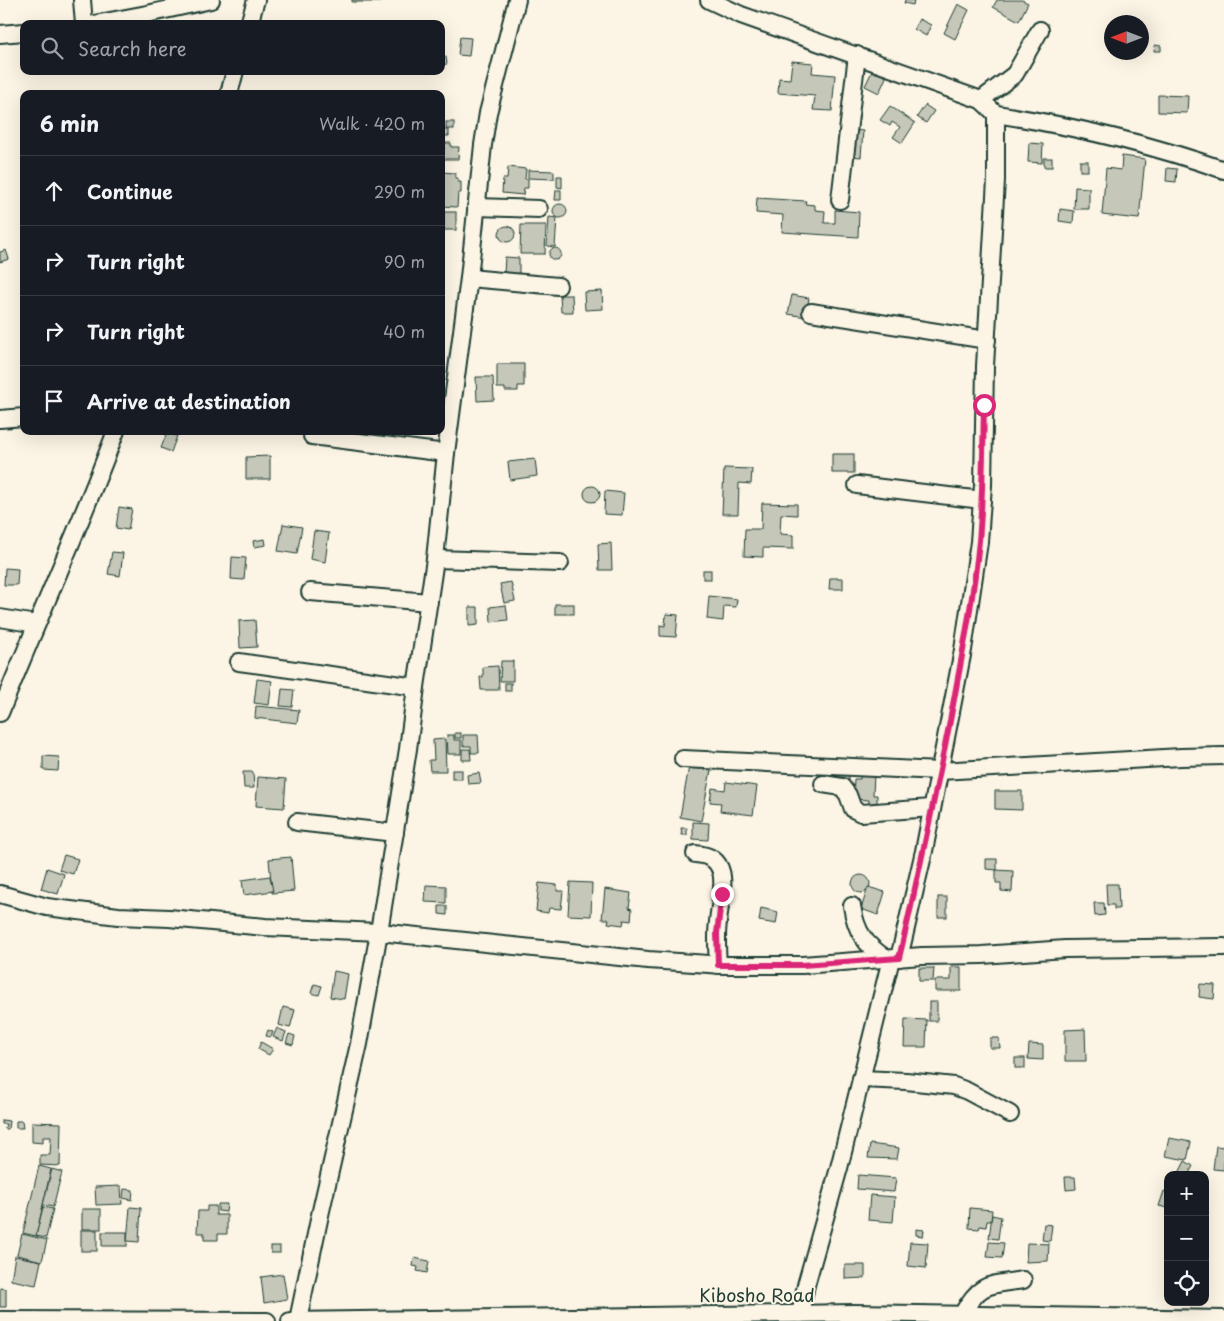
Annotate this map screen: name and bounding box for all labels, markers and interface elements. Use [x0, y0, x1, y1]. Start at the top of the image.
north arrow [1104, 15, 1149, 60]
search box [20, 20, 445, 75]
icon: search [38, 34, 66, 62]
text: Search here [78, 34, 187, 62]
text: 6 min [40, 107, 99, 139]
text: Walk · 420 m [319, 111, 425, 135]
icon: ahead [40, 177, 68, 205]
text: Continue [87, 177, 173, 205]
text: 290 m [374, 179, 425, 203]
icon: right [40, 247, 68, 275]
text: Turn right [87, 247, 185, 275]
text: 90 m [384, 249, 425, 273]
icon: right [40, 317, 68, 345]
text: Turn right [87, 317, 185, 345]
text: 40 m [383, 319, 425, 343]
icon: arrive [40, 387, 68, 415]
text: Arrive at destination [87, 387, 291, 415]
route start [973, 394, 996, 417]
route end [711, 883, 734, 906]
map controls [1164, 1171, 1209, 1306]
button: + [1164, 1171, 1209, 1216]
button: − [1164, 1216, 1209, 1261]
button: locate [1164, 1261, 1209, 1306]
street label: Kibosho Road [699, 1281, 815, 1308]

